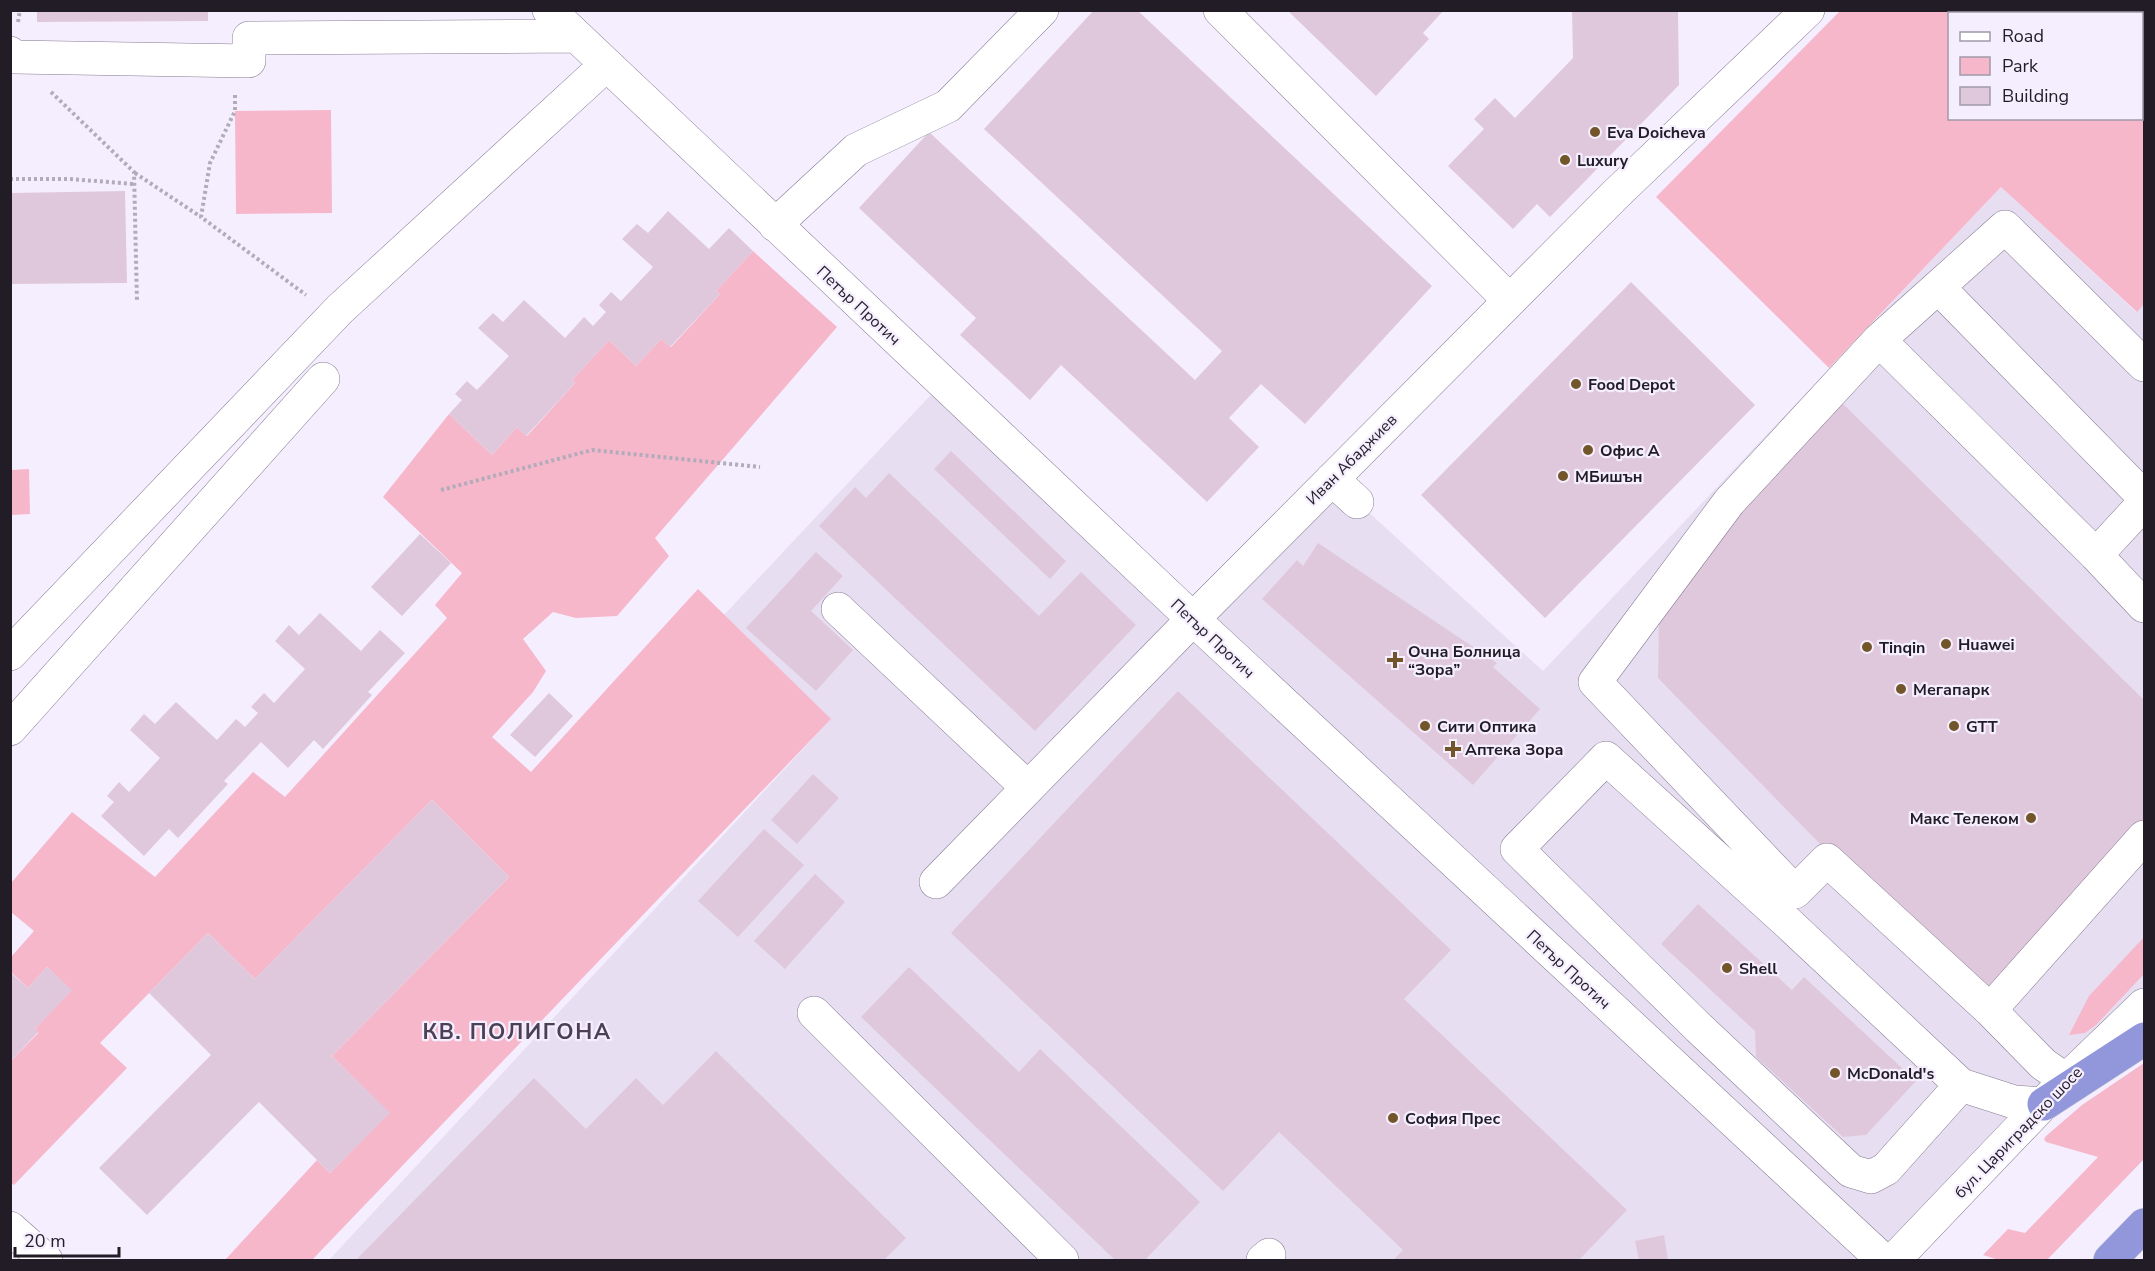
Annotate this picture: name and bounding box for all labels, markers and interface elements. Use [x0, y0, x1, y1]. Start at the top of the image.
legend [1948, 12, 2143, 120]
text: Road [2002, 24, 2044, 48]
text: Park [2002, 54, 2039, 78]
text: Building [2002, 84, 2069, 108]
place label: Eva Doicheva [1607, 122, 1706, 144]
marker: Eva Doicheva [1588, 125, 1602, 139]
place label: Luxury [1577, 150, 1629, 172]
marker: Luxury [1558, 153, 1572, 167]
street label: Петър Протич [812, 261, 905, 350]
place label: Food Depot [1588, 374, 1676, 396]
marker: Food Depot [1569, 377, 1583, 391]
street label: Иван Абаджиев [1301, 409, 1402, 510]
place label: Офис А [1600, 440, 1660, 462]
marker: Офис А [1581, 443, 1595, 457]
place label: МБишън [1575, 466, 1643, 488]
marker: МБишън [1556, 469, 1570, 483]
street label: Петър Протич [1166, 594, 1259, 683]
place label: Huawei [1958, 634, 2015, 656]
place label: Tinqin [1879, 637, 1925, 659]
marker: Huawei [1939, 637, 1953, 651]
marker: Tinqin [1860, 640, 1874, 654]
place label: Очна Болница “Зора” [1408, 641, 1521, 681]
marker: Очна Болница “Зора” [1386, 651, 1404, 669]
place label: Мегапарк [1913, 679, 1991, 701]
marker: Мегапарк [1894, 682, 1908, 696]
place label: Сити Оптика [1437, 716, 1536, 738]
place label: GTT [1966, 716, 1998, 738]
marker: Сити Оптика [1418, 719, 1432, 733]
marker: GTT [1947, 719, 1961, 733]
place label: Аптека Зора [1465, 739, 1564, 761]
marker: Аптека Зора [1446, 742, 1460, 756]
place label: Макс Телеком [1910, 808, 2019, 830]
marker: Макс Телеком [2024, 811, 2038, 825]
street label: Петър Протич [1522, 925, 1615, 1014]
place label: Shell [1739, 958, 1777, 980]
marker: Shell [1720, 961, 1734, 975]
district label: КВ. ПОЛИГОНА [422, 1017, 612, 1047]
street label: бул. Цариградско шосе [1950, 1062, 2088, 1204]
place label: McDonald's [1847, 1063, 1934, 1085]
marker: McDonald's [1828, 1066, 1842, 1080]
place label: София Прес [1405, 1108, 1501, 1130]
marker: София Прес [1386, 1111, 1400, 1125]
scale bar [15, 1220, 118, 1258]
text: 20 m [24, 1229, 66, 1253]

